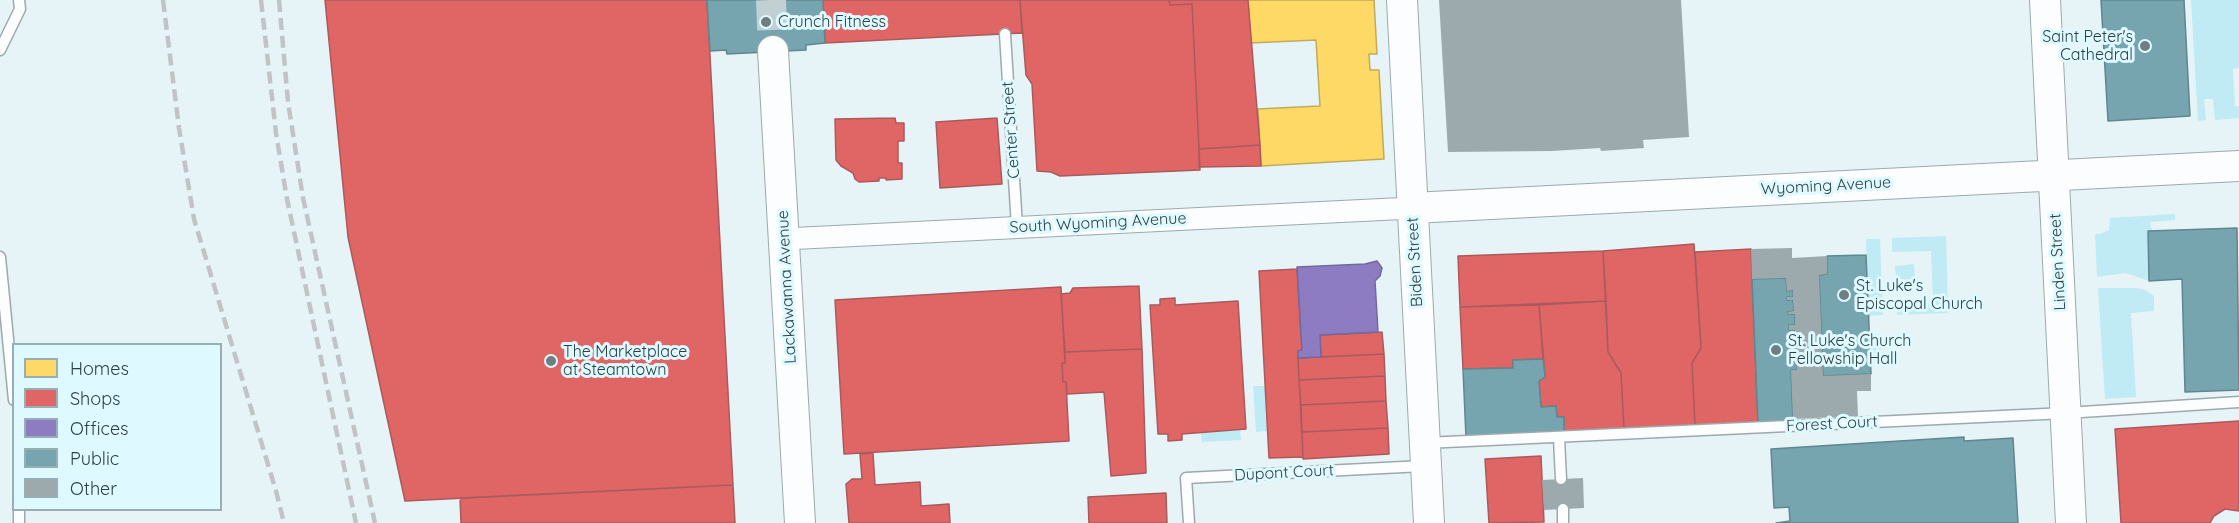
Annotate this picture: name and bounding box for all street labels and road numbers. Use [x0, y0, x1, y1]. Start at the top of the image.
street label: Center Street [998, 81, 1024, 179]
street label: Wyoming Avenue [1760, 173, 1892, 199]
street label: South Wyoming Avenue [1009, 209, 1187, 237]
street label: Lackawanna Avenue [773, 210, 801, 364]
street label: Linden Street [2046, 213, 2070, 311]
street label: Biden Street [1403, 217, 1427, 307]
street label: Forest Court [1786, 412, 1878, 436]
street label: Dupont Court [1234, 461, 1334, 485]

